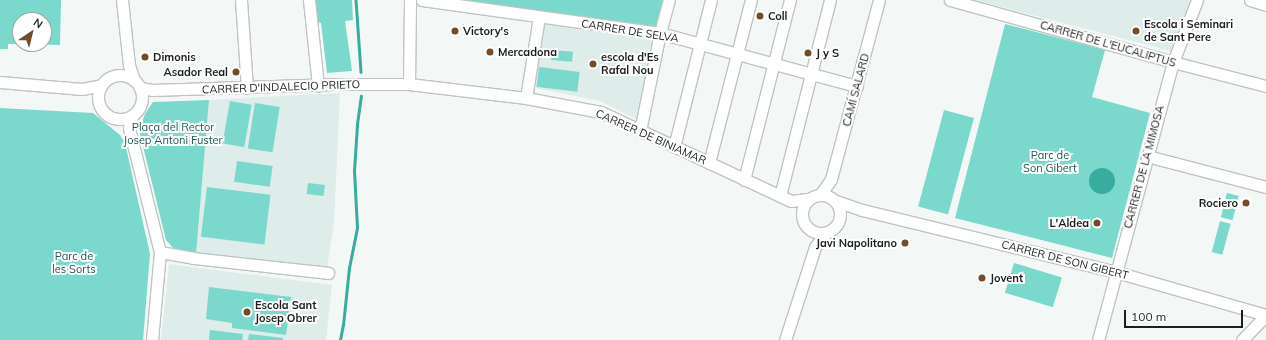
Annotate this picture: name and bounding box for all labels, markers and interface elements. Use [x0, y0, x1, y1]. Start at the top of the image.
place label: Coll [768, 9, 787, 23]
marker: Coll [755, 11, 765, 21]
north arrow [12, 12, 52, 52]
text: N [31, 15, 46, 31]
street label: CARRER DE SELVA [580, 17, 680, 45]
street label: CARRER DE L'EUCALIPTUS [1039, 18, 1177, 70]
place label: Escola i Seminari de Sant Pere [1144, 18, 1233, 44]
place label: Victory's [463, 24, 509, 38]
marker: Victory's [450, 26, 460, 36]
marker: Escola i Seminari de Sant Pere [1131, 26, 1141, 36]
place label: Mercadona [498, 45, 557, 59]
place label: J y S [816, 46, 839, 60]
marker: Mercadona [485, 47, 495, 57]
marker: J y S [803, 48, 813, 58]
place label: Dimonis [153, 50, 196, 64]
place label: escola d'Es Rafal Nou [601, 51, 659, 77]
marker: Dimonis [140, 52, 150, 62]
street label: CAMÍ SALARD [840, 52, 872, 128]
marker: escola d'Es Rafal Nou [588, 59, 598, 69]
place label: Asador Real [164, 65, 228, 79]
marker: Asador Real [231, 67, 241, 77]
street label: CARRER D'INDALECIO PRIETO [202, 78, 360, 96]
street label: CARRER DE LA MIMOSA [1121, 104, 1167, 230]
street label: CARRER DE BINIAMAR [594, 107, 708, 167]
park label: Plaça del Rector Josep Antoni Fuster [124, 121, 222, 147]
park label: Parc de Son Gibert [1023, 149, 1077, 175]
place label: Rociero [1199, 196, 1238, 210]
marker: Rociero [1241, 198, 1251, 208]
place label: L'Aldea [1049, 216, 1089, 230]
marker: L'Aldea [1092, 218, 1102, 228]
place label: Javi Napolitano [816, 236, 897, 250]
marker: Javi Napolitano [900, 238, 910, 248]
street label: CARRER DE SON GIBERT [1000, 238, 1130, 282]
park label: Parc de les Sorts [52, 250, 96, 276]
place label: Jovent [990, 271, 1023, 285]
marker: Jovent [977, 273, 987, 283]
place label: Escola Sant Josep Obrer [255, 299, 317, 325]
scale bar [1126, 302, 1245, 328]
marker: Escola Sant Josep Obrer [242, 307, 252, 317]
text: 100 m [1131, 309, 1166, 324]

